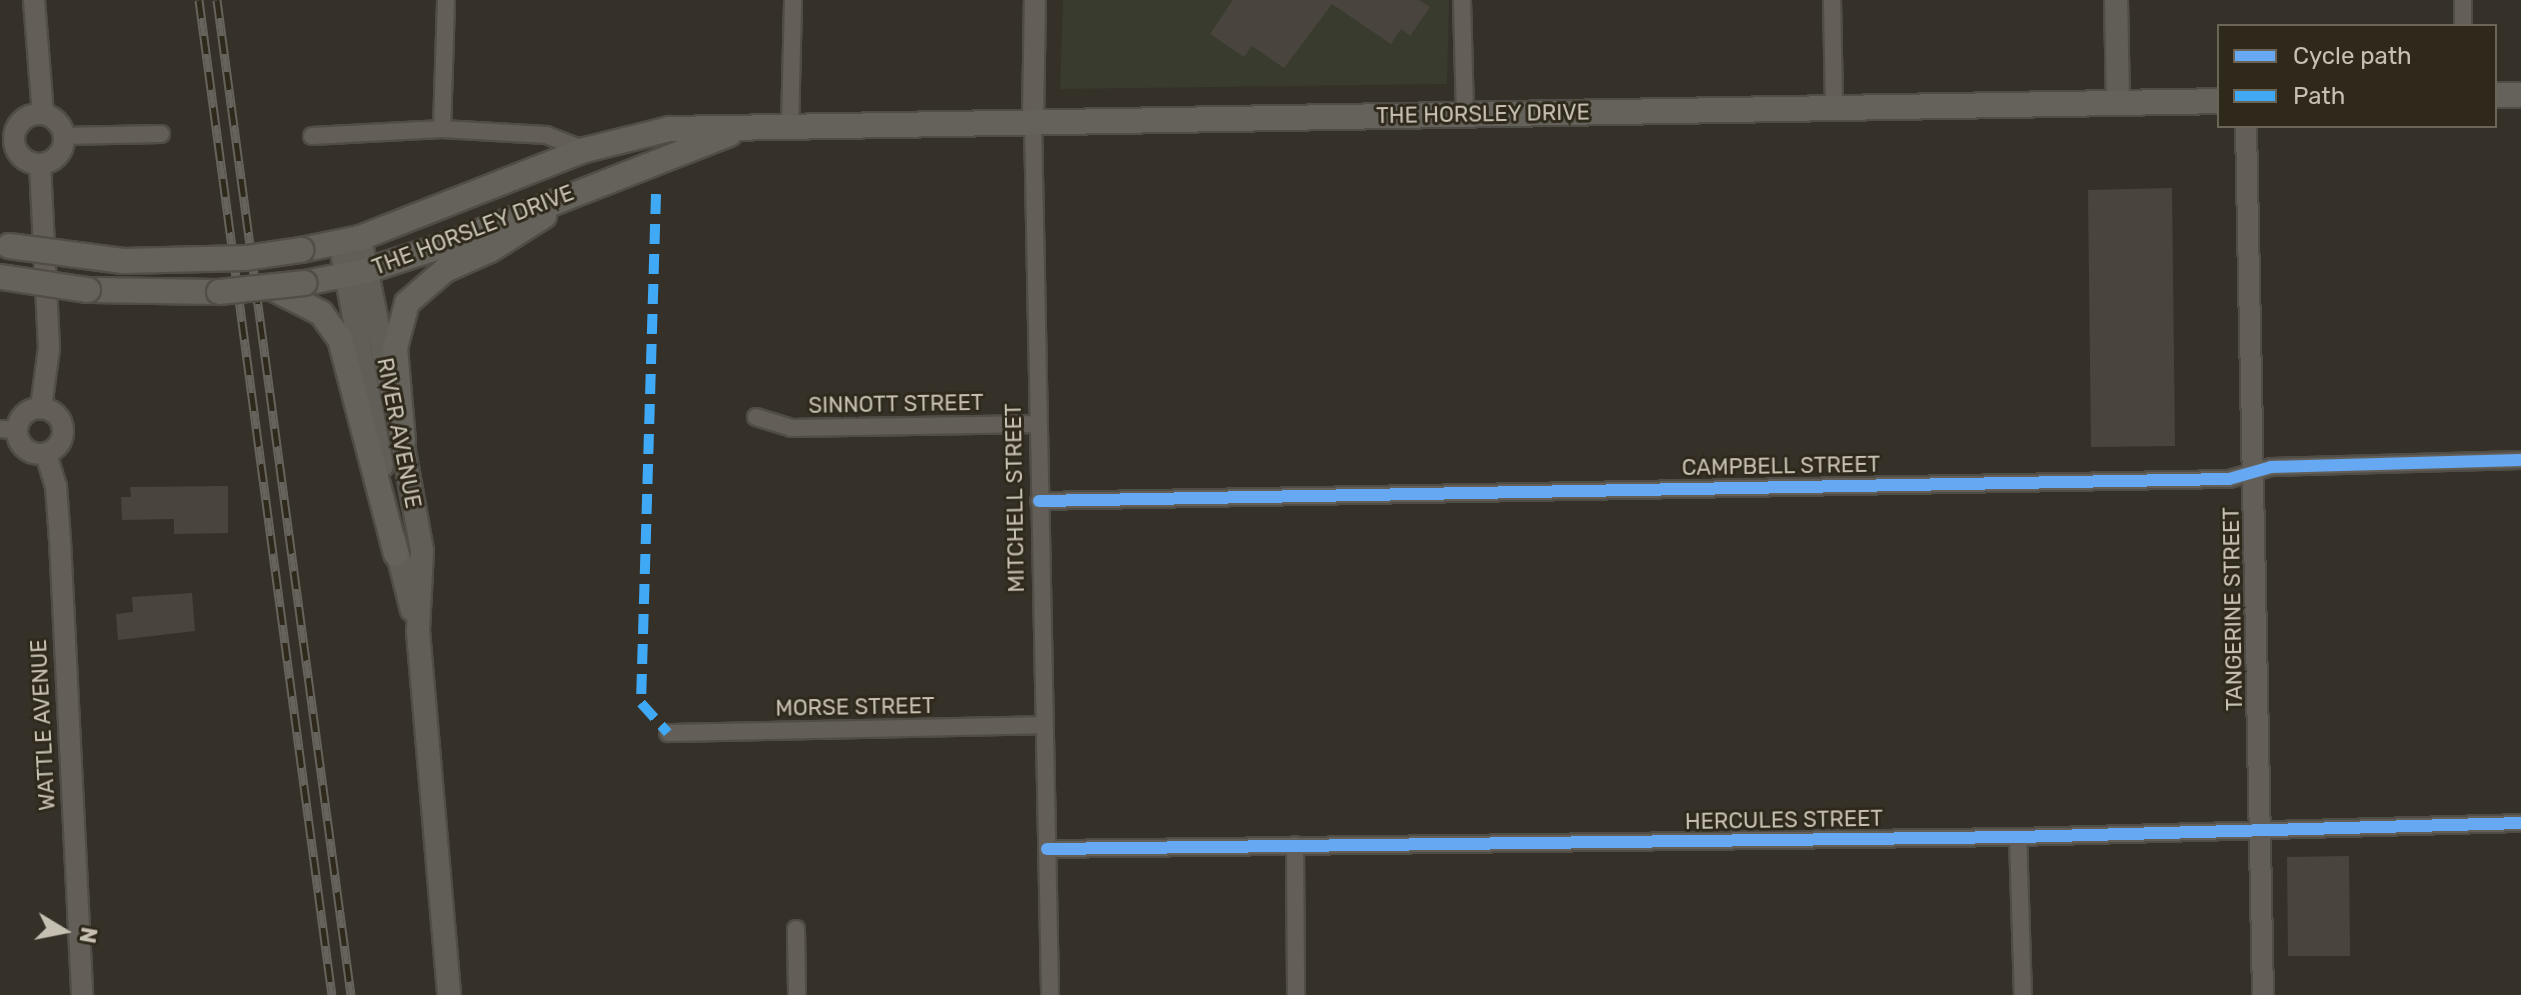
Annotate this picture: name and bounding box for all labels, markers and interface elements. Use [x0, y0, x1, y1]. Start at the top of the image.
legend [2217, 24, 2497, 128]
text: Cycle path [2293, 42, 2412, 70]
text: Path [2293, 82, 2345, 110]
street label: THE HORSLEY DRIVE [1376, 99, 1590, 129]
street label: THE HORSLEY DRIVE [368, 179, 578, 281]
street label: RIVER AVENUE [371, 355, 427, 511]
street label: SINNOTT STREET [808, 389, 984, 419]
street label: MITCHELL STREET [1000, 403, 1030, 593]
street label: CAMPBELL STREET [1681, 451, 1881, 481]
street label: TANGERINE STREET [2218, 507, 2248, 711]
street label: WATTLE AVENUE [25, 638, 61, 812]
street label: MORSE STREET [775, 692, 935, 722]
street label: HERCULES STREET [1685, 805, 1883, 835]
north arrow [24, 891, 104, 971]
text: N [73, 925, 103, 945]

